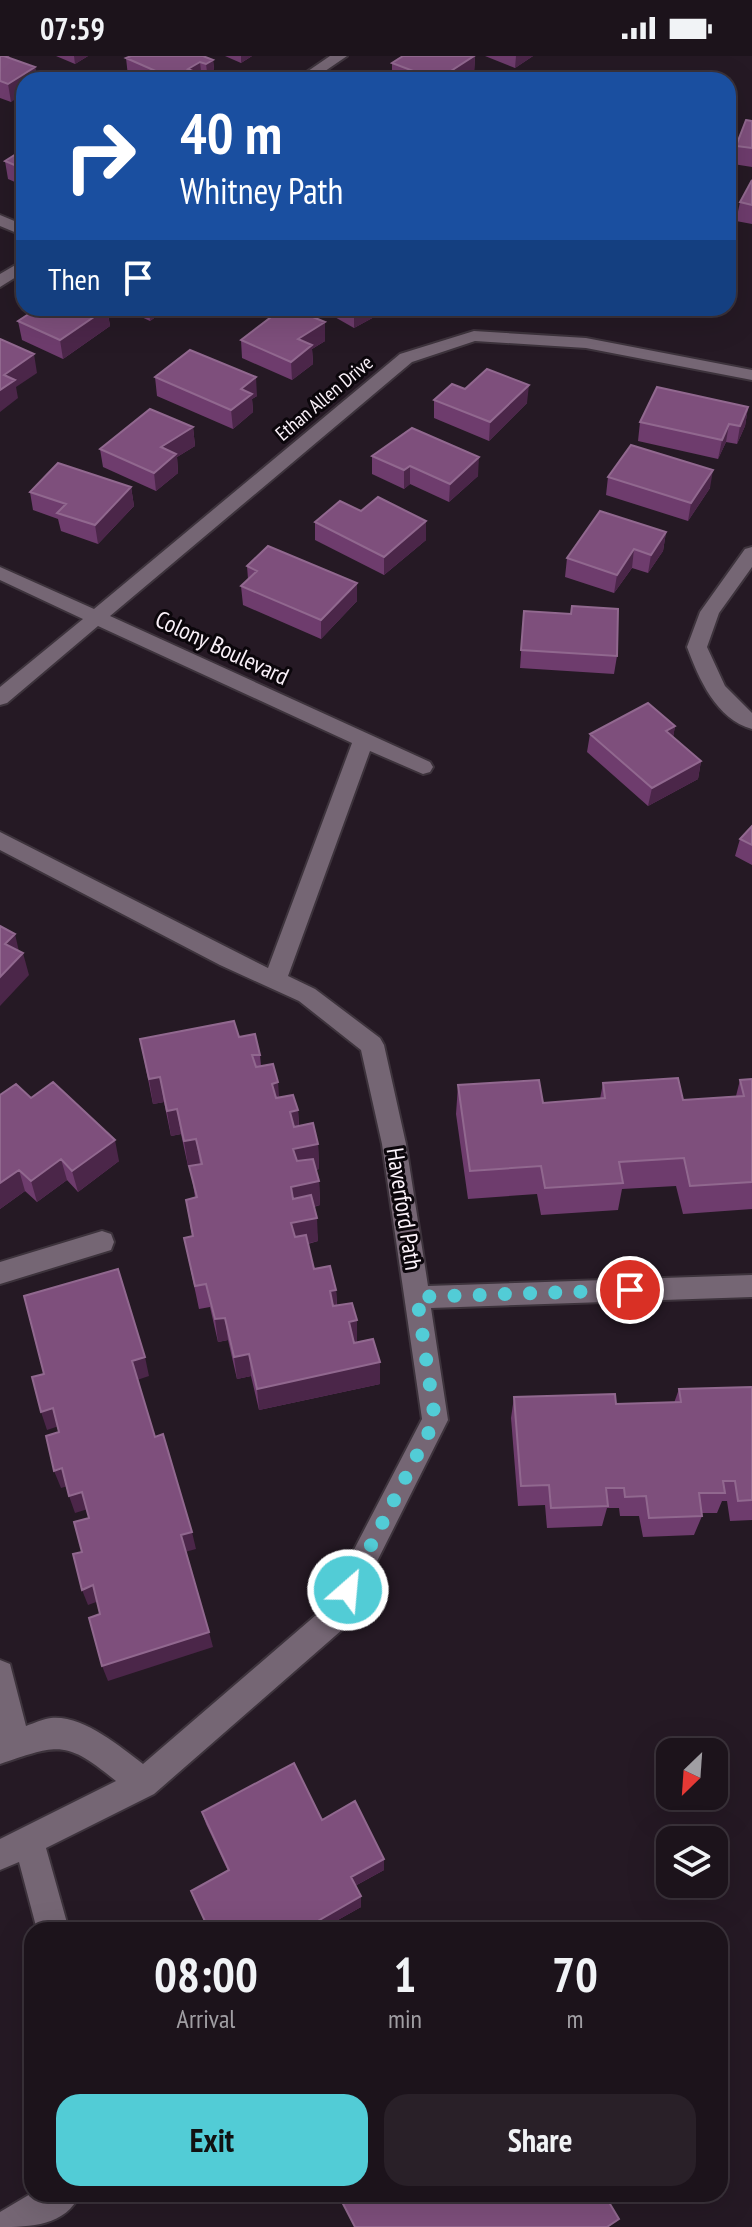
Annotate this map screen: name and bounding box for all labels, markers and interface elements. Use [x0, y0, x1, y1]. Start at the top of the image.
text: 07:59 [40, 9, 105, 48]
text: 40 m [180, 97, 282, 169]
icon: right [48, 104, 152, 208]
text: Whitney Path [180, 167, 343, 214]
icon: arrive [116, 256, 160, 300]
text: Then [48, 259, 100, 298]
street label: Ethan Allen Drive [270, 350, 378, 446]
street label: Colony Boulevard [151, 603, 294, 692]
street label: Haverford Path [380, 1145, 429, 1272]
pin [596, 1256, 664, 1324]
icon: arrive [608, 1268, 652, 1312]
position arrow [306, 1548, 390, 1632]
north arrow [656, 1738, 728, 1810]
map controls [656, 1738, 728, 1898]
button: layers [656, 1826, 728, 1898]
text: 08:00 [154, 1943, 258, 2005]
text: 1 [393, 1943, 416, 2005]
text: 70 [552, 1943, 598, 2005]
text: Arrival [177, 2002, 235, 2035]
text: min [388, 2002, 422, 2035]
text: m [566, 2002, 583, 2035]
button: Exit [56, 2094, 368, 2186]
button: Share [384, 2094, 696, 2186]

